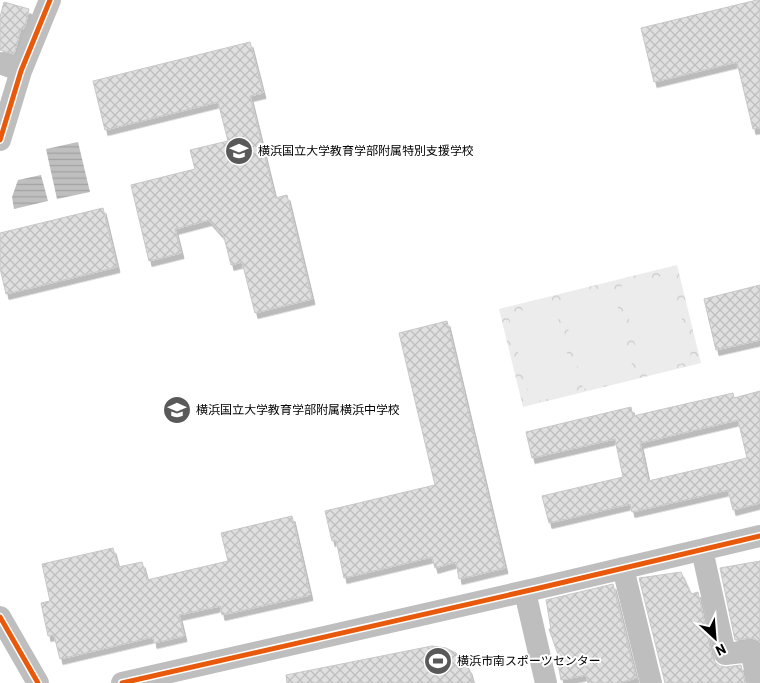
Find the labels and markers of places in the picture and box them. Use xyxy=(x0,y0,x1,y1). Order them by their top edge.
school or university icon: 横浜国立大学教育学部附属特別支援学校 xyxy=(224,136,254,166)
place label: 横浜国立大学教育学部附属特別支援学校 xyxy=(258,143,474,157)
school or university icon: 横浜国立大学教育学部附属横浜中学校 xyxy=(162,395,192,425)
place label: 横浜国立大学教育学部附属横浜中学校 xyxy=(196,402,400,416)
sports icon: 横浜市南スポーツセンター xyxy=(423,646,453,676)
place label: 横浜市南スポーツセンター xyxy=(457,653,601,667)

